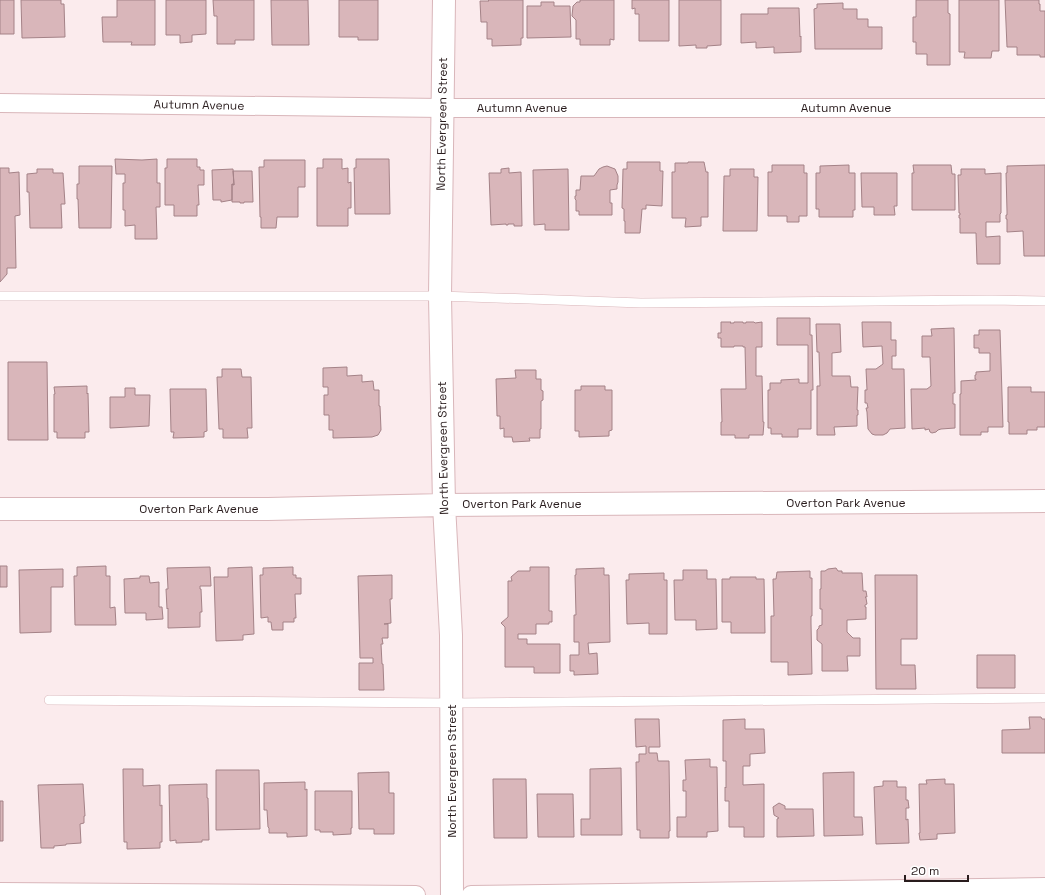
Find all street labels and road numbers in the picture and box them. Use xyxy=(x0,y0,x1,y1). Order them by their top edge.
street label: North Evergreen Street xyxy=(433,57,451,191)
street label: Autumn Avenue xyxy=(153,96,245,114)
street label: Autumn Avenue xyxy=(477,100,567,116)
street label: Autumn Avenue xyxy=(801,100,891,116)
street label: North Evergreen Street xyxy=(434,381,452,515)
street label: Overton Park Avenue xyxy=(786,495,906,511)
street label: Overton Park Avenue xyxy=(462,496,582,512)
street label: Overton Park Avenue xyxy=(139,501,259,517)
street label: North Evergreen Street xyxy=(444,704,460,838)

